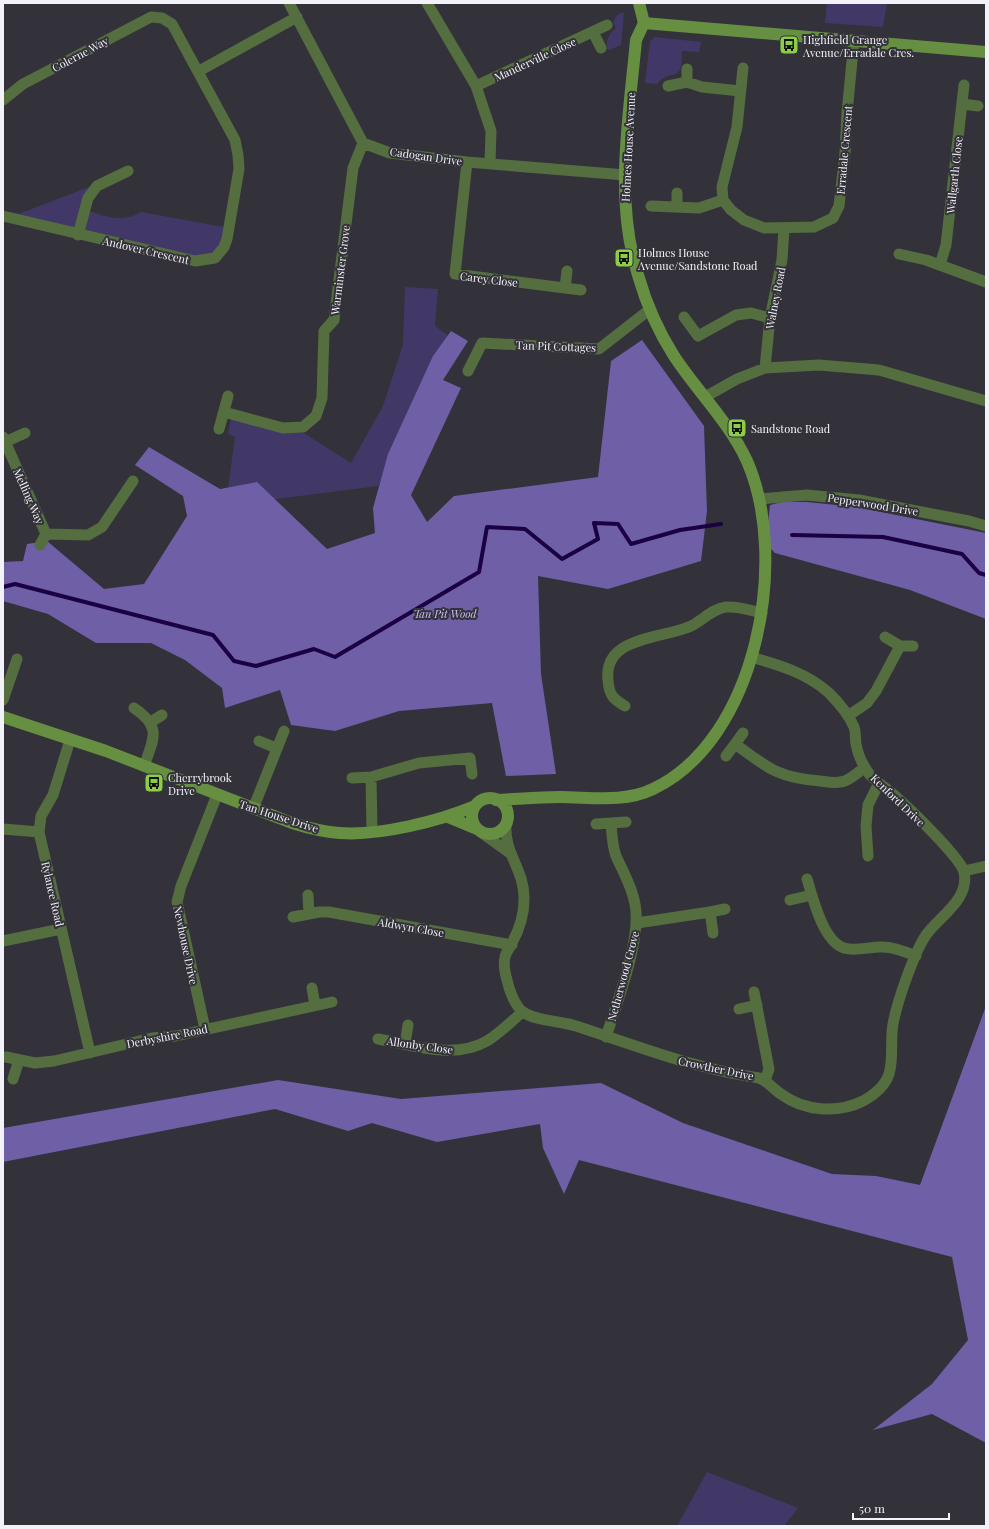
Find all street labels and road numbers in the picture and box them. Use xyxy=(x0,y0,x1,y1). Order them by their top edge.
street label: Colerne Way xyxy=(49,33,111,75)
street label: Manderville Close xyxy=(492,33,579,85)
street label: Holmes House Avenue xyxy=(618,91,638,202)
street label: Erradale Crescent xyxy=(833,105,855,195)
street label: Wallgarth Close xyxy=(942,135,966,215)
street label: Cadogan Drive xyxy=(389,144,464,169)
street label: Warminster Grove xyxy=(327,224,353,317)
street label: Andover Crescent xyxy=(100,233,191,267)
street label: Walney Road xyxy=(761,265,788,331)
street label: Carey Close xyxy=(459,268,519,290)
street label: Tan Pit Cottages xyxy=(516,337,596,355)
street label: Melling Way xyxy=(10,466,48,527)
street label: Pepperwood Drive xyxy=(827,489,920,519)
street label: Kenford Drive xyxy=(868,770,929,830)
street label: Tan House Drive xyxy=(238,796,321,836)
street label: Rylance Road xyxy=(38,860,68,928)
street label: Newhouse Drive xyxy=(170,904,202,986)
street label: Aldwyn Close xyxy=(376,914,446,940)
street label: Netherwood Grove xyxy=(604,929,642,1023)
street label: Derbyshire Road xyxy=(125,1021,209,1051)
street label: Allonby Close xyxy=(385,1033,455,1057)
street label: Crowther Drive xyxy=(677,1053,756,1083)

